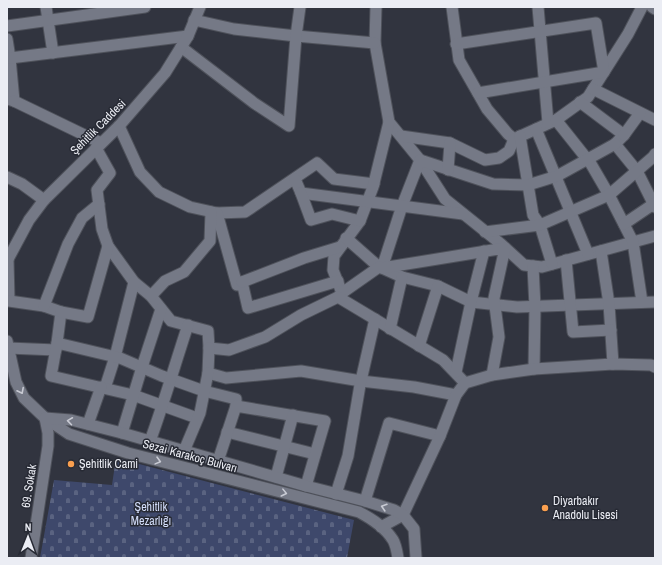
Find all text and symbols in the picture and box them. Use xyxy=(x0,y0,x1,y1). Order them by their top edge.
street label: Şehitlik Caddesi xyxy=(67,96,129,158)
one-way arrow xyxy=(16,387,24,395)
one-way arrow xyxy=(67,417,73,426)
street label: Sezai Karakoç Bulvarı xyxy=(141,436,239,476)
place label: Şehitlik Cami xyxy=(79,456,138,472)
one-way arrow xyxy=(155,456,161,464)
marker: Şehitlik Cami xyxy=(66,459,76,469)
street label: 69. Sokak xyxy=(18,463,40,509)
one-way arrow xyxy=(281,489,287,497)
place label: Diyarbakır Anadolu Lisesi xyxy=(552,493,618,523)
park label: Şehitlik Mezarlığı xyxy=(131,499,171,529)
one-way arrow xyxy=(381,503,388,512)
marker: Diyarbakır Anadolu Lisesi xyxy=(540,503,550,513)
north arrow xyxy=(8,517,48,557)
text: N xyxy=(25,520,32,534)

